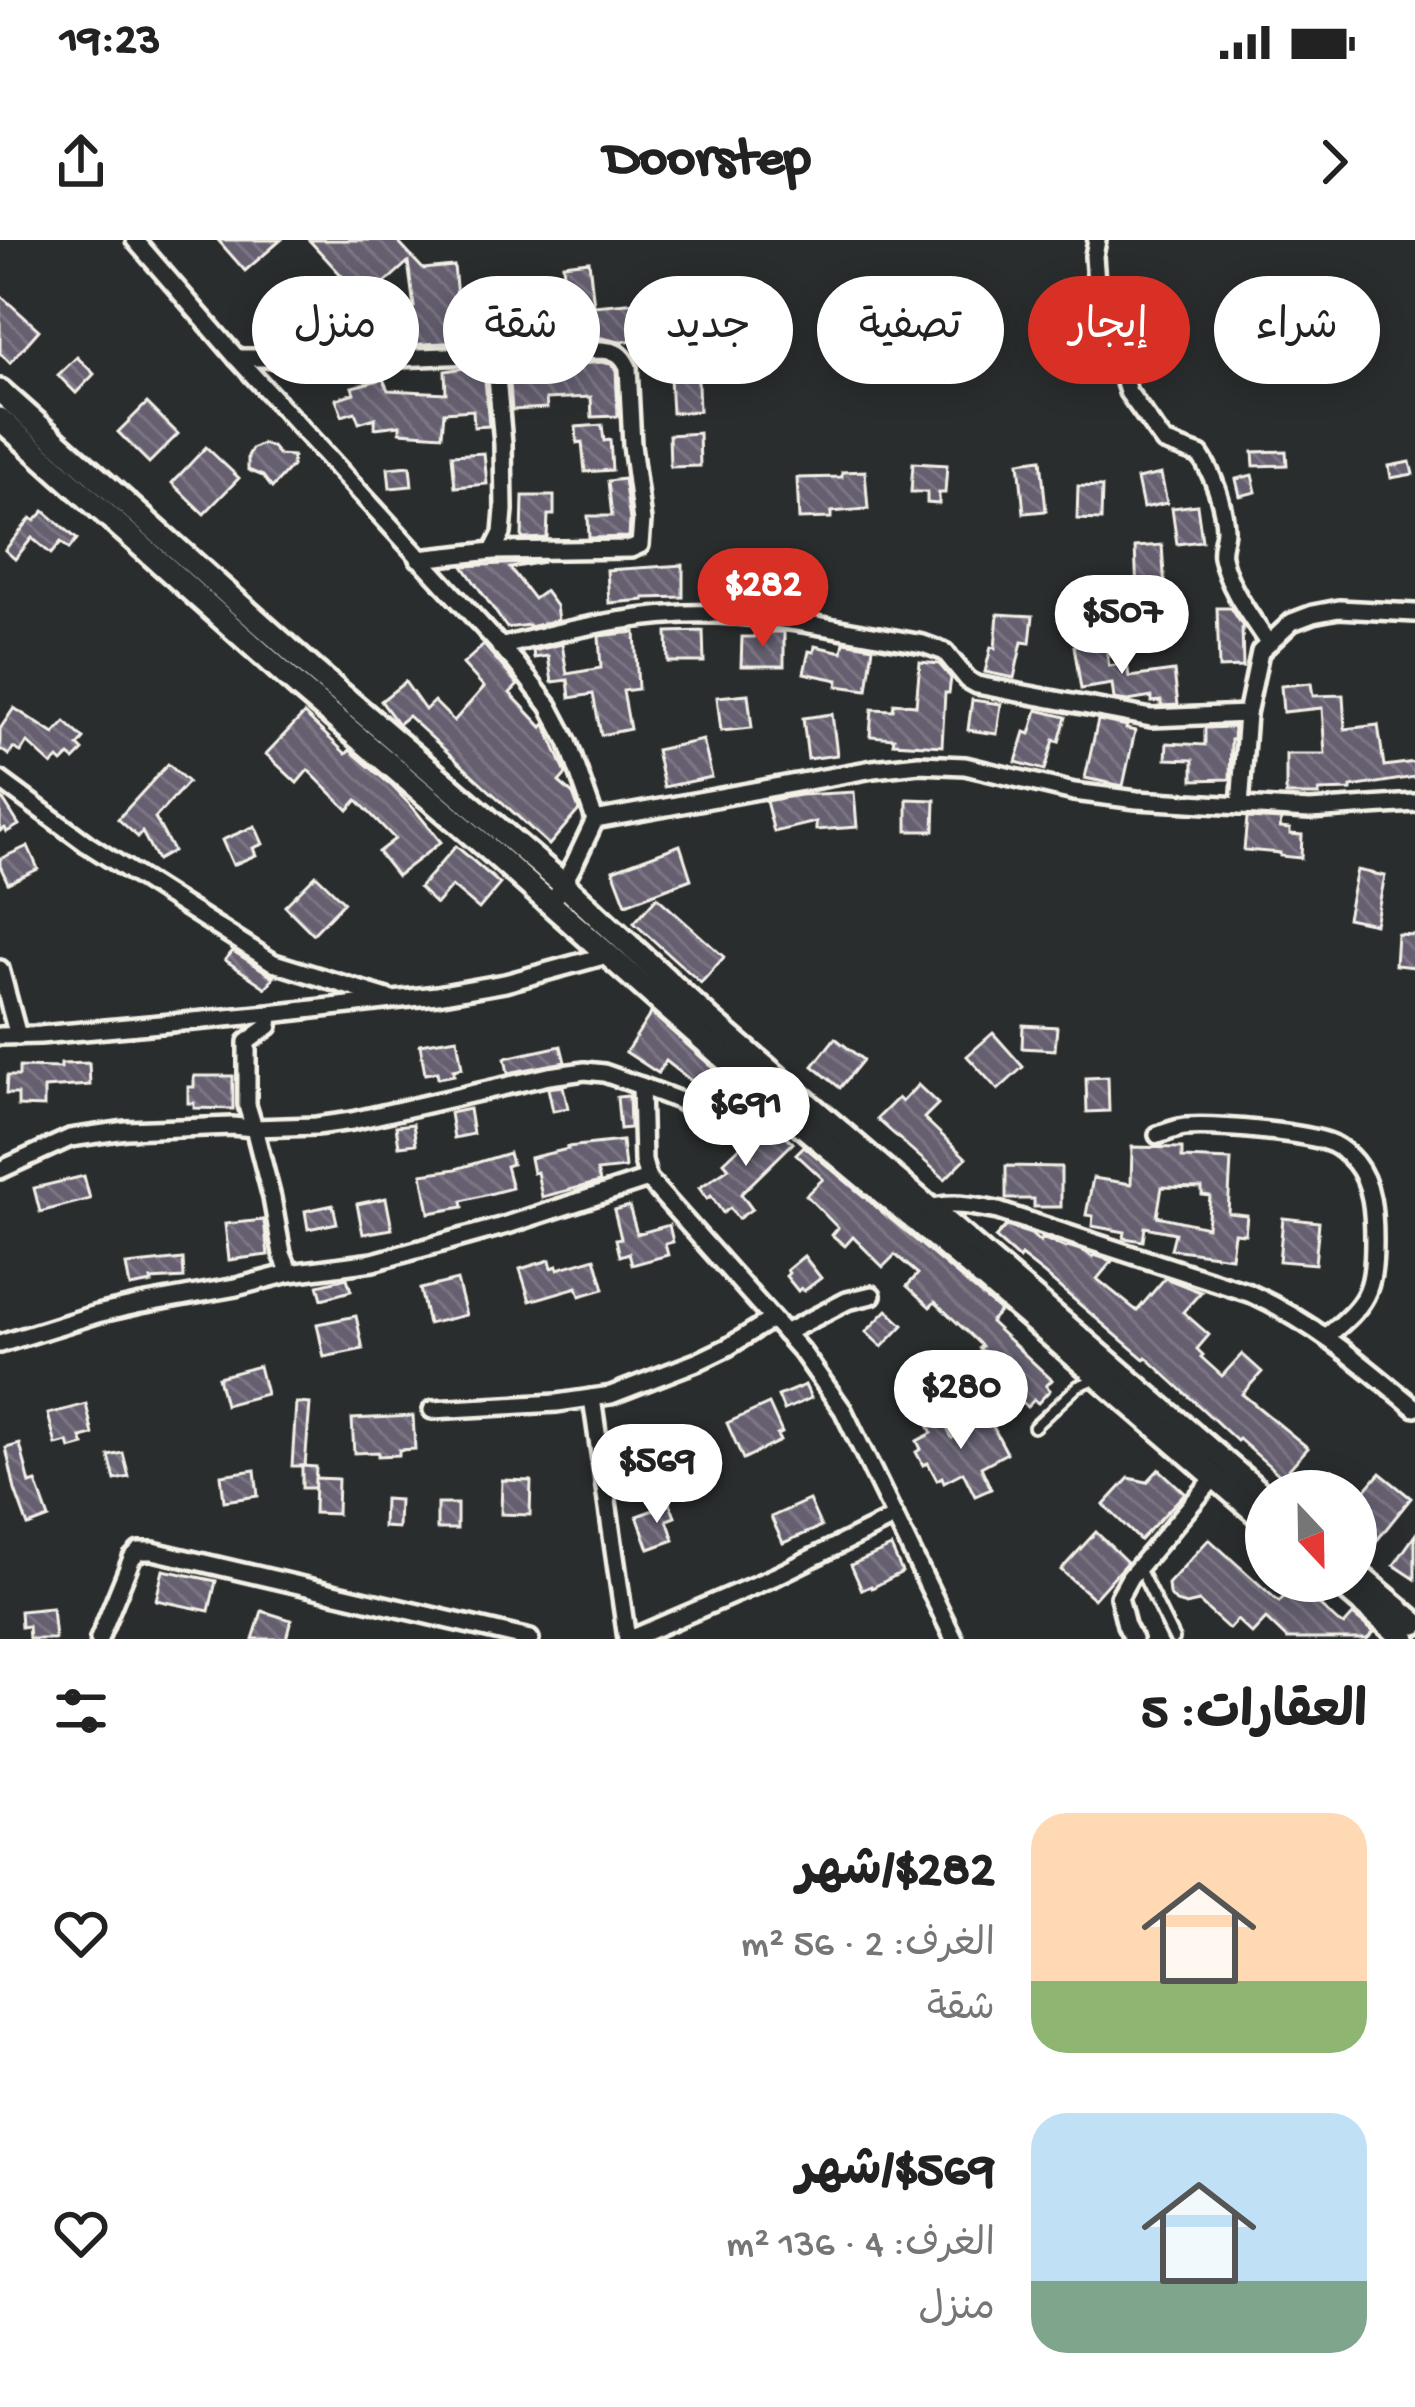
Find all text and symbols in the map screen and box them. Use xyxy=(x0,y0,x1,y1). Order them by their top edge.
text: 19:23 xyxy=(60,16,160,69)
icon: share xyxy=(48,129,114,195)
icon: forward xyxy=(1301,129,1367,195)
text: Doorstep xyxy=(604,130,811,194)
chip: منزل xyxy=(252,276,419,384)
chip: شقة xyxy=(443,276,600,384)
chip: جديد xyxy=(624,276,793,384)
chip: تصفية xyxy=(817,276,1004,384)
chip: إيجار xyxy=(1028,276,1190,384)
chip: شراء xyxy=(1214,276,1380,384)
pin: $282 xyxy=(692,548,834,650)
text: $282 xyxy=(724,564,802,610)
pin: $507 xyxy=(1051,575,1193,677)
text: $507 xyxy=(1082,591,1162,637)
pin: $691 xyxy=(675,1067,817,1169)
text: $691 xyxy=(710,1083,782,1129)
pin: $280 xyxy=(890,1350,1032,1452)
text: $280 xyxy=(921,1366,1001,1412)
pin: $569 xyxy=(586,1424,728,1526)
text: $569 xyxy=(618,1440,696,1486)
north arrow xyxy=(1245,1470,1377,1602)
map controls xyxy=(1245,1470,1377,1602)
icon: filters xyxy=(48,1678,114,1744)
text: العقارات: 5 xyxy=(1141,1686,1367,1746)
text: $282/شهر xyxy=(797,1844,995,1904)
icon: home xyxy=(1127,1861,1271,2005)
icon: heart xyxy=(48,1900,114,1966)
text: الغرف: 2 · 56 m² xyxy=(741,1924,995,1970)
text: شقة xyxy=(927,1988,995,2034)
text: $569/شهر xyxy=(797,2144,995,2204)
icon: home xyxy=(1127,2161,1271,2305)
icon: heart xyxy=(48,2200,114,2266)
text: الغرف: 4 · 136 m² xyxy=(726,2224,995,2270)
text: منزل xyxy=(918,2288,995,2334)

